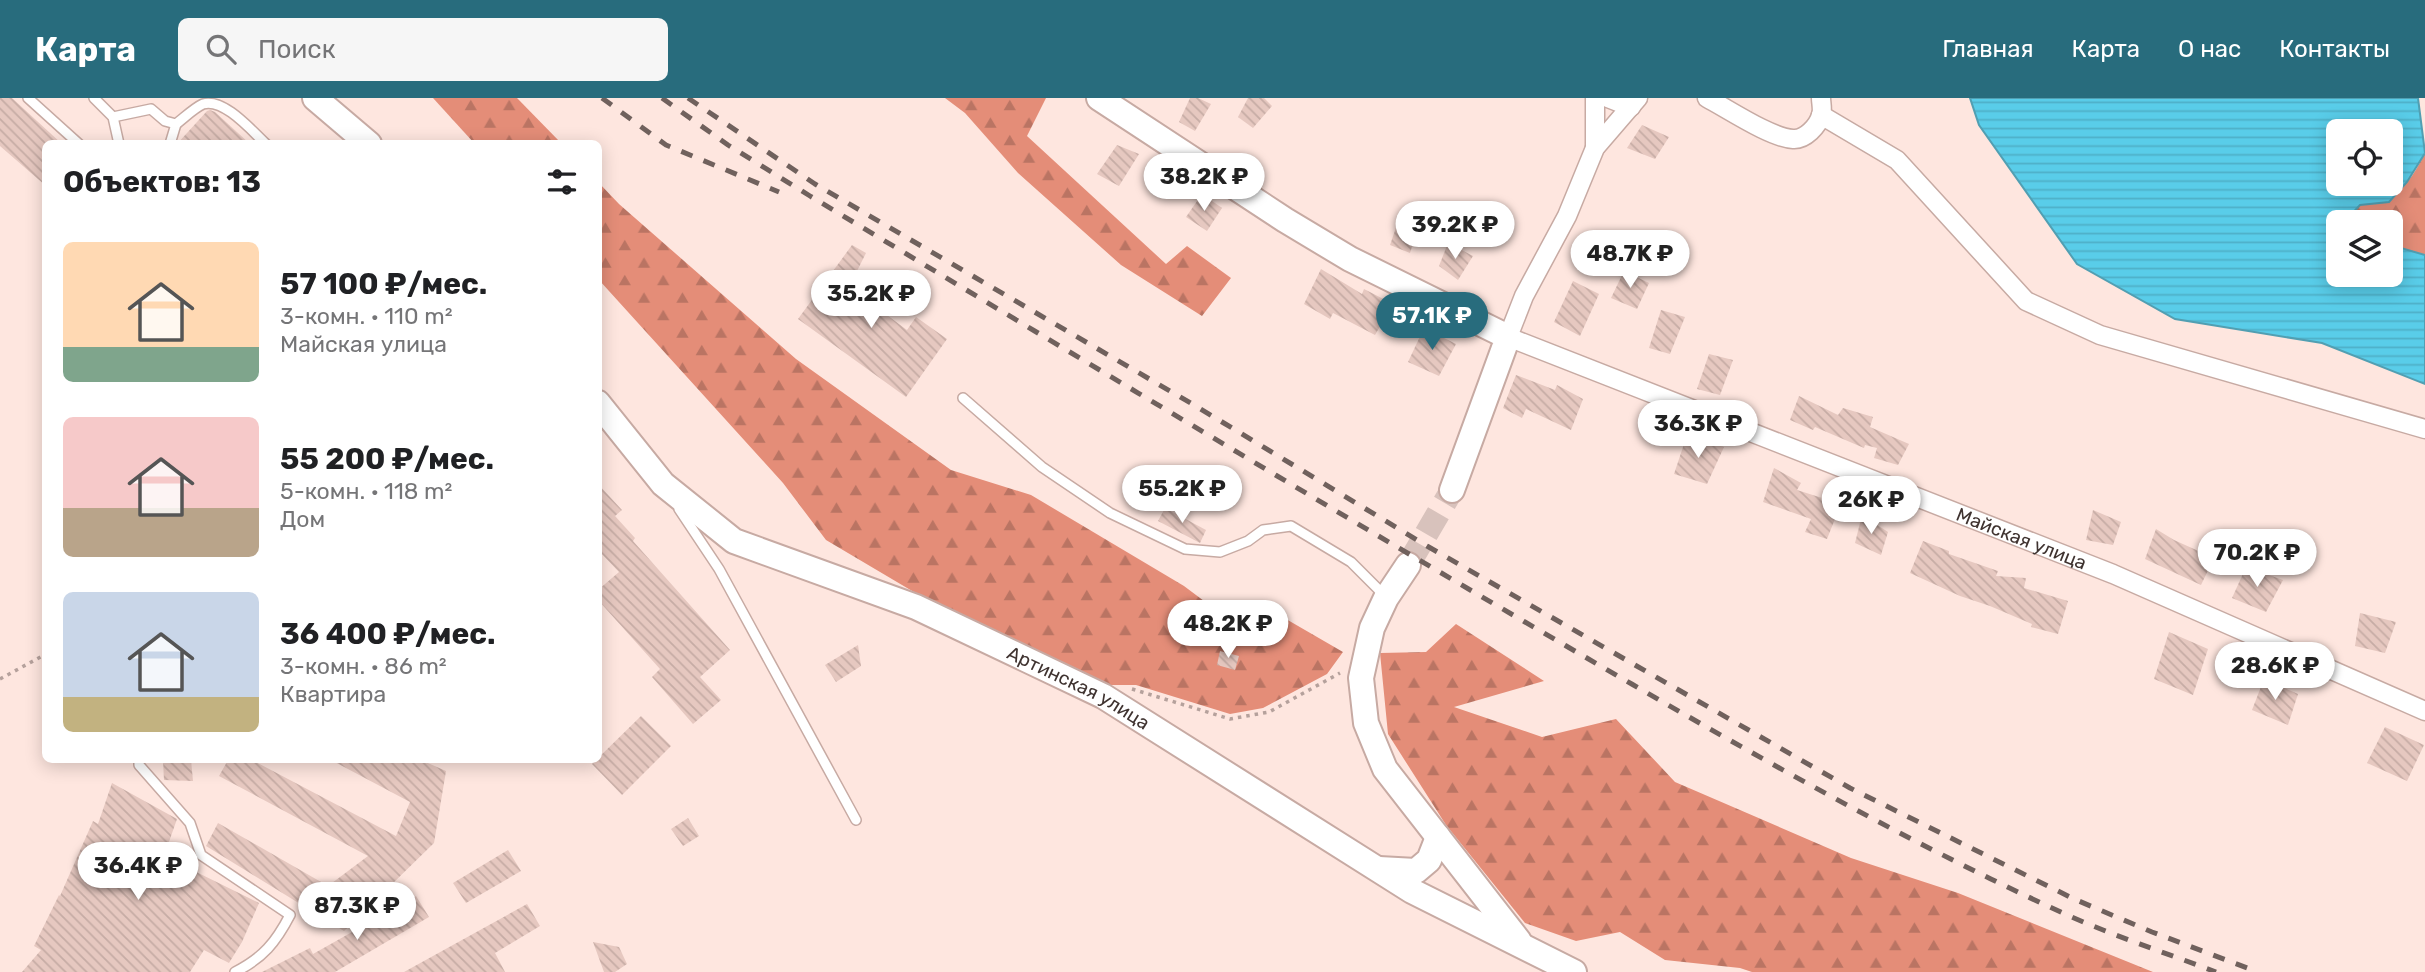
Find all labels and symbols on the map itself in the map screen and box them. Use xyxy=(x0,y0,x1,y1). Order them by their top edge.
pin: 38.2K ₽ xyxy=(1139,153,1269,213)
pin: 39.2K ₽ xyxy=(1390,202,1520,261)
pin: 48.7K ₽ xyxy=(1565,230,1695,290)
pin: 35.2K ₽ xyxy=(806,271,936,330)
pin: 57.1K ₽ xyxy=(1367,292,1497,352)
pin: 36.3K ₽ xyxy=(1633,400,1763,460)
pin: 55.2K ₽ xyxy=(1117,466,1247,525)
pin: 26K ₽ xyxy=(1822,476,1920,536)
street label: Майская улица xyxy=(1953,503,2090,575)
pin: 70.2K ₽ xyxy=(2192,530,2322,589)
pin: 48.2K ₽ xyxy=(1163,601,1293,660)
street label: Артинская улица xyxy=(1003,641,1154,735)
pin: 28.6K ₽ xyxy=(2210,642,2340,702)
pin: 36.4K ₽ xyxy=(73,842,203,902)
pin: 87.3K ₽ xyxy=(292,882,422,942)

